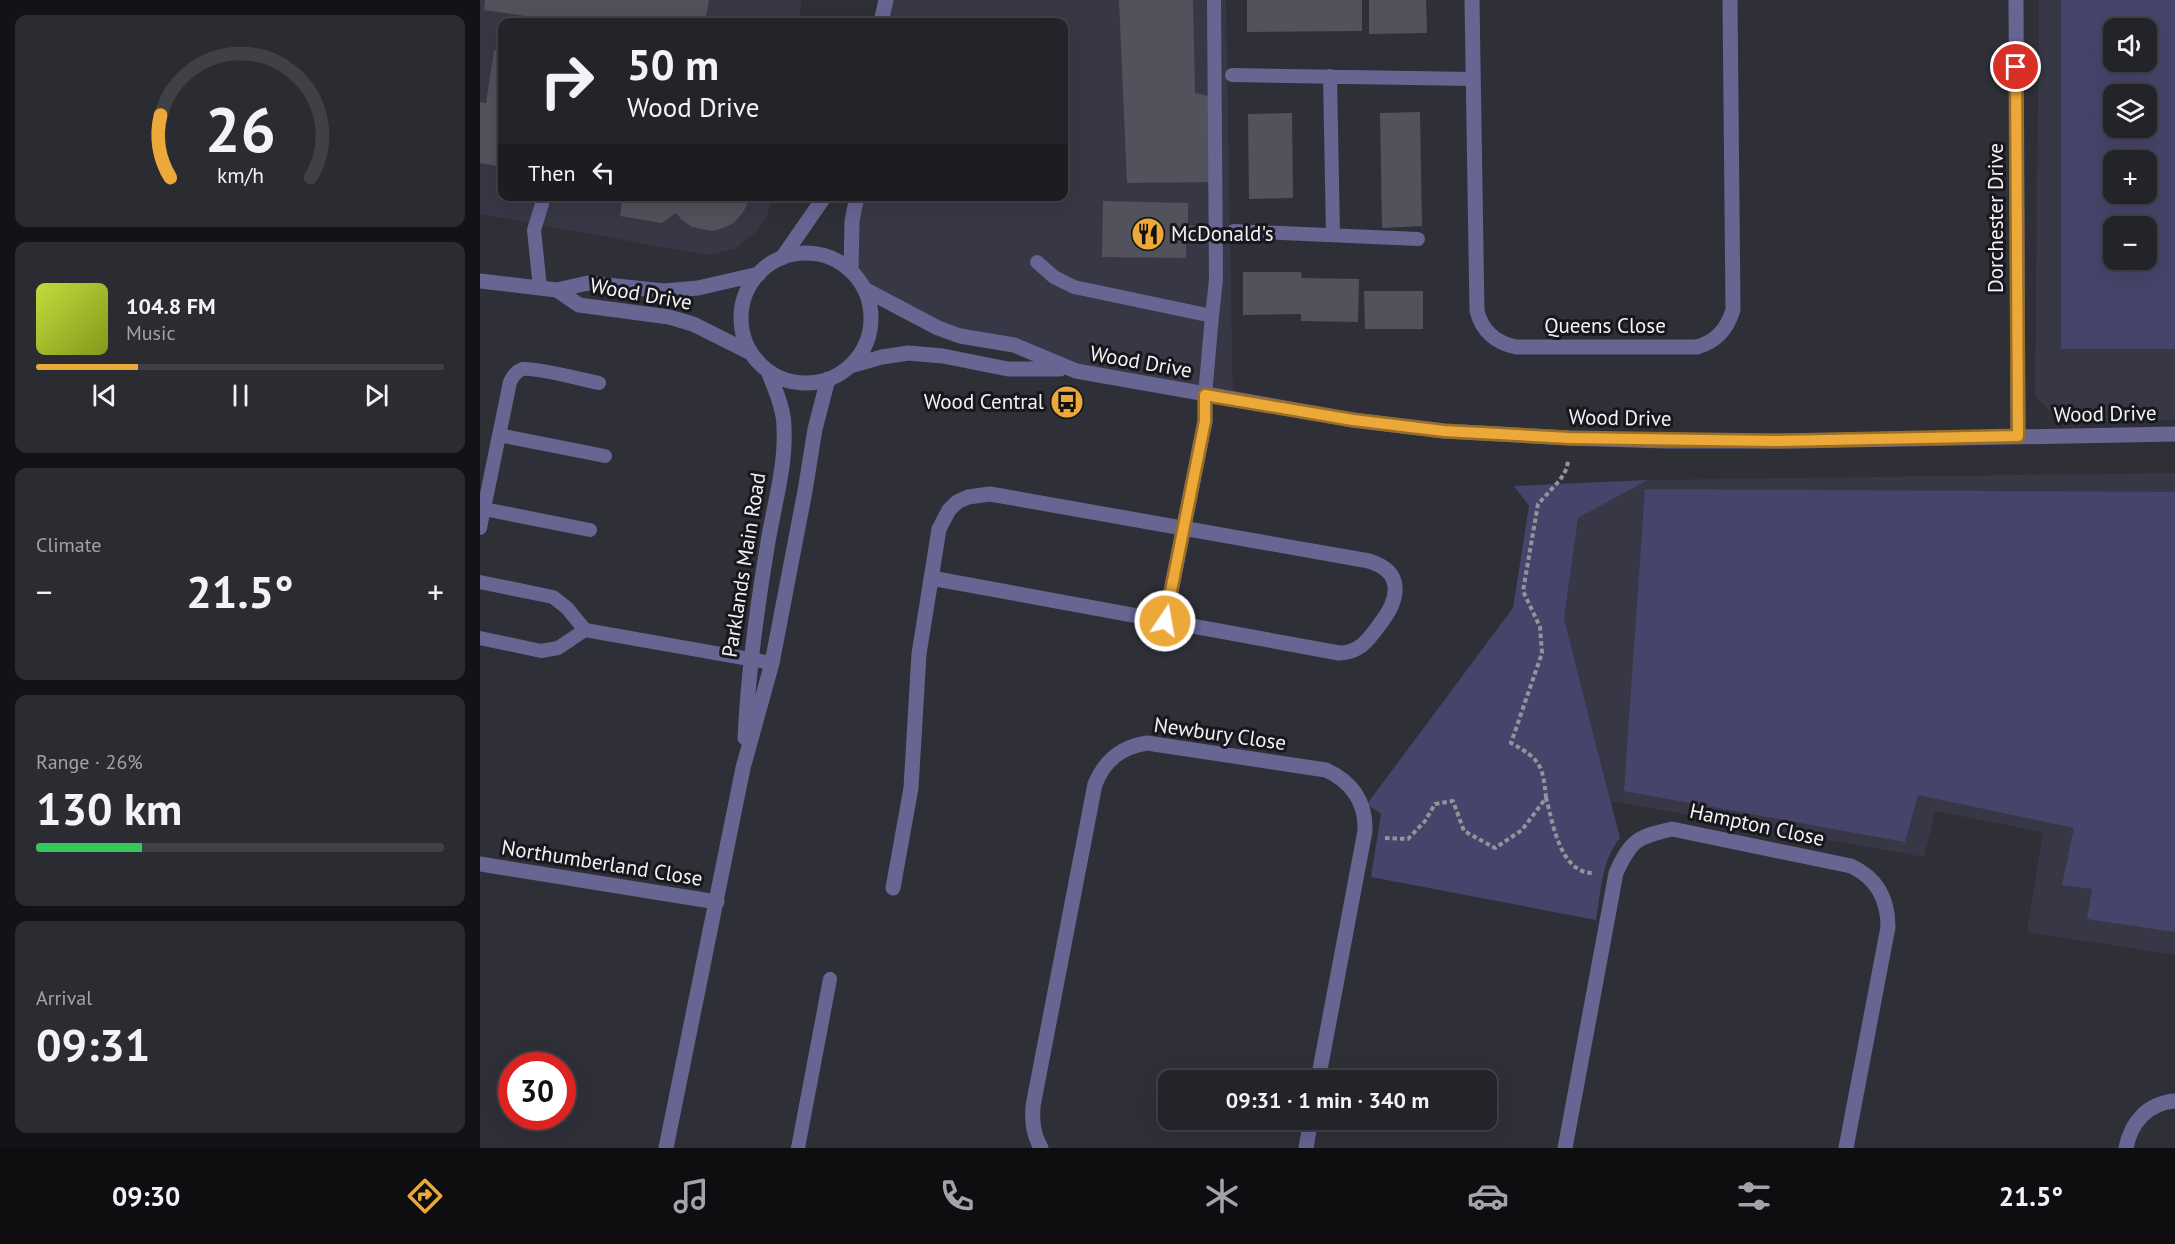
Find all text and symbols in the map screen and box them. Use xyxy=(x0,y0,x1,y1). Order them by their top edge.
map controls xyxy=(2103,18,2157,270)
button: sound xyxy=(2103,18,2157,72)
text: 50 m xyxy=(627,37,719,92)
pin xyxy=(1990,41,2041,92)
icon: right xyxy=(528,42,606,120)
icon: arrive xyxy=(1999,50,2032,83)
button: layers xyxy=(2103,84,2157,138)
text: 26 xyxy=(205,88,275,169)
text: Wood Drive xyxy=(627,90,759,124)
street label: Dorchester Drive xyxy=(1982,143,2009,293)
button: + xyxy=(2103,150,2157,204)
icon: left xyxy=(587,156,620,189)
text: Then xyxy=(528,159,575,187)
text: km/h xyxy=(216,161,263,189)
restaurant icon: McDonald's xyxy=(1130,216,1166,252)
button: − xyxy=(2103,216,2157,270)
place label: McDonald's xyxy=(1171,220,1274,247)
street label: Wood Drive xyxy=(588,271,694,316)
text: 104.8 FM xyxy=(126,292,216,320)
street label: Queens Close xyxy=(1544,312,1666,339)
text: Music xyxy=(126,320,175,346)
street label: Wood Drive xyxy=(1088,339,1194,384)
icon: previous xyxy=(88,379,121,412)
icon: pause xyxy=(224,379,257,412)
icon: next xyxy=(360,379,393,412)
bus stop icon: Wood Central xyxy=(1049,384,1085,420)
place label: Wood Central xyxy=(924,388,1044,415)
street label: Wood Drive xyxy=(2053,399,2157,428)
street label: Wood Drive xyxy=(1568,403,1672,432)
street label: Parklands Main Road xyxy=(716,471,771,659)
text: Climate xyxy=(36,532,102,558)
text: 21.5° xyxy=(186,562,294,620)
text: − xyxy=(36,570,53,613)
text: + xyxy=(427,570,444,613)
position arrow xyxy=(1133,589,1197,653)
street label: Newbury Close xyxy=(1152,711,1288,756)
text: Range · 26% xyxy=(36,749,143,775)
text: 130 km xyxy=(36,779,182,837)
street label: Hampton Close xyxy=(1687,797,1827,852)
street label: Northumberland Close xyxy=(500,833,705,892)
text: Arrival xyxy=(36,985,92,1011)
text: 09:31 xyxy=(36,1015,150,1073)
speed limit sign: 30 xyxy=(498,1052,576,1130)
text: 09:31 · 1 min · 340 m xyxy=(1226,1086,1429,1114)
icon: directions xyxy=(404,1175,446,1217)
icon: music xyxy=(670,1175,712,1217)
icon: phone xyxy=(936,1175,978,1217)
icon: climate xyxy=(1201,1175,1243,1217)
icon: car xyxy=(1467,1175,1509,1217)
icon: filters xyxy=(1733,1175,1775,1217)
text: 09:30 xyxy=(112,1179,180,1213)
text: 21.5° xyxy=(1999,1179,2063,1213)

